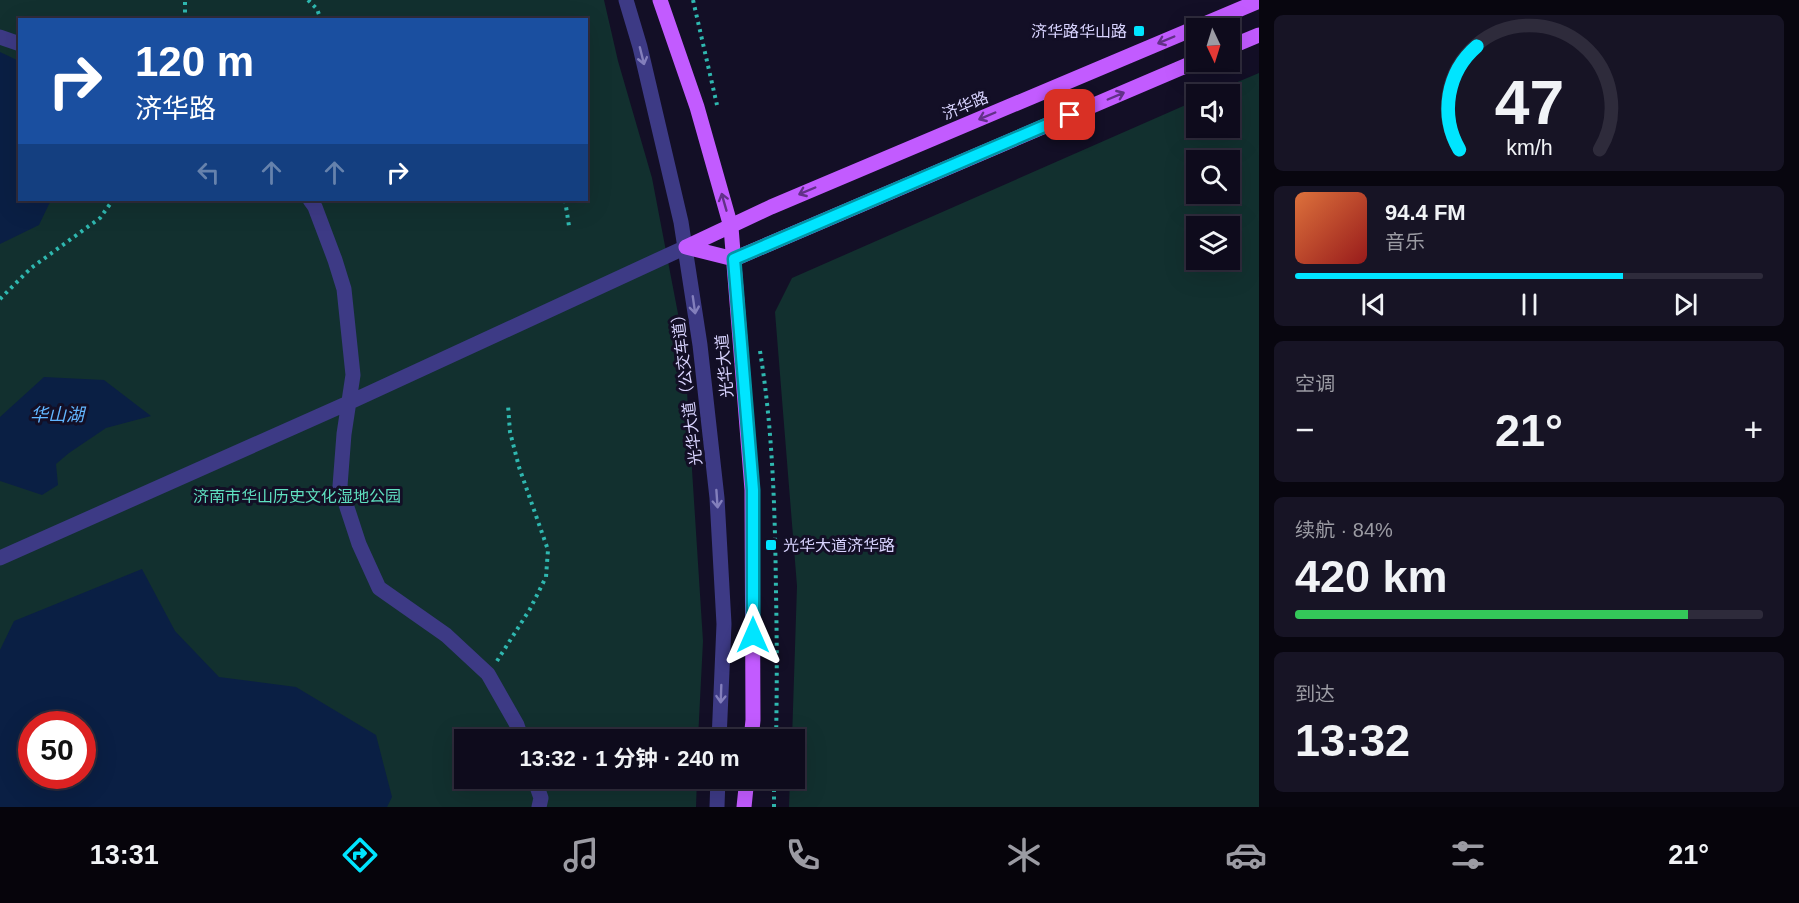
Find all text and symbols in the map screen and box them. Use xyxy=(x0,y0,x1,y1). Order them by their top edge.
north arrow xyxy=(1186,18,1240,72)
map controls xyxy=(1186,18,1240,270)
place label: 济华路华山路 xyxy=(1031,23,1127,40)
marker: 济华路华山路 xyxy=(1132,24,1146,38)
one-way arrow xyxy=(1158,35,1176,46)
text: 120 m xyxy=(135,38,254,85)
icon: right xyxy=(36,42,114,120)
one-way arrow xyxy=(637,46,648,66)
text: 47 xyxy=(1494,68,1564,137)
button: sound xyxy=(1186,84,1240,138)
street label: 济华路 xyxy=(940,88,991,123)
pin xyxy=(1044,89,1095,140)
one-way arrow xyxy=(1106,90,1124,101)
text: 济华路 xyxy=(135,94,216,124)
icon: arrive xyxy=(1053,98,1086,131)
one-way arrow xyxy=(978,110,996,122)
text: km/h xyxy=(1506,136,1552,160)
button: search xyxy=(1186,150,1240,204)
icon: left xyxy=(192,156,225,189)
icon: ahead xyxy=(255,156,288,189)
icon: ahead xyxy=(318,156,351,189)
icon: right xyxy=(381,156,414,189)
one-way arrow xyxy=(798,186,817,197)
one-way arrow xyxy=(718,193,729,212)
text: 94.4 FM xyxy=(1385,200,1466,225)
button: layers xyxy=(1186,216,1240,270)
text: 音乐 xyxy=(1385,231,1425,253)
icon: previous xyxy=(1357,288,1390,321)
icon: pause xyxy=(1513,288,1546,321)
icon: next xyxy=(1669,288,1702,321)
one-way arrow xyxy=(689,295,700,315)
street label: 光华大道（公交车道） xyxy=(668,305,705,466)
street label: 光华大道 xyxy=(713,333,736,399)
text: 空调 xyxy=(1295,373,1335,395)
water label: 华山湖 xyxy=(30,405,87,425)
text: 21° xyxy=(1495,405,1563,456)
text: − xyxy=(1295,411,1314,448)
text: + xyxy=(1744,411,1763,448)
park label: 济南市华山历史文化湿地公园 xyxy=(193,488,401,505)
one-way arrow xyxy=(712,488,723,508)
text: 续航 · 84% xyxy=(1295,519,1393,541)
place label: 光华大道济华路 xyxy=(783,537,895,554)
marker: 光华大道济华路 xyxy=(764,538,778,552)
text: 420 km xyxy=(1295,551,1448,602)
position arrow xyxy=(721,603,785,667)
one-way arrow xyxy=(715,683,726,703)
text: 到达 xyxy=(1295,683,1335,705)
speed limit sign: 50 xyxy=(18,711,96,789)
text: 13:32 xyxy=(1295,715,1410,766)
text: 13:32 · 1 分钟 · 240 m xyxy=(519,746,740,771)
icon: directions xyxy=(339,834,381,876)
icon: music xyxy=(560,834,602,876)
icon: phone xyxy=(782,834,824,876)
icon: climate xyxy=(1003,834,1045,876)
icon: car xyxy=(1225,834,1267,876)
icon: filters xyxy=(1447,834,1489,876)
text: 13:31 xyxy=(90,840,159,870)
text: 21° xyxy=(1668,840,1709,870)

